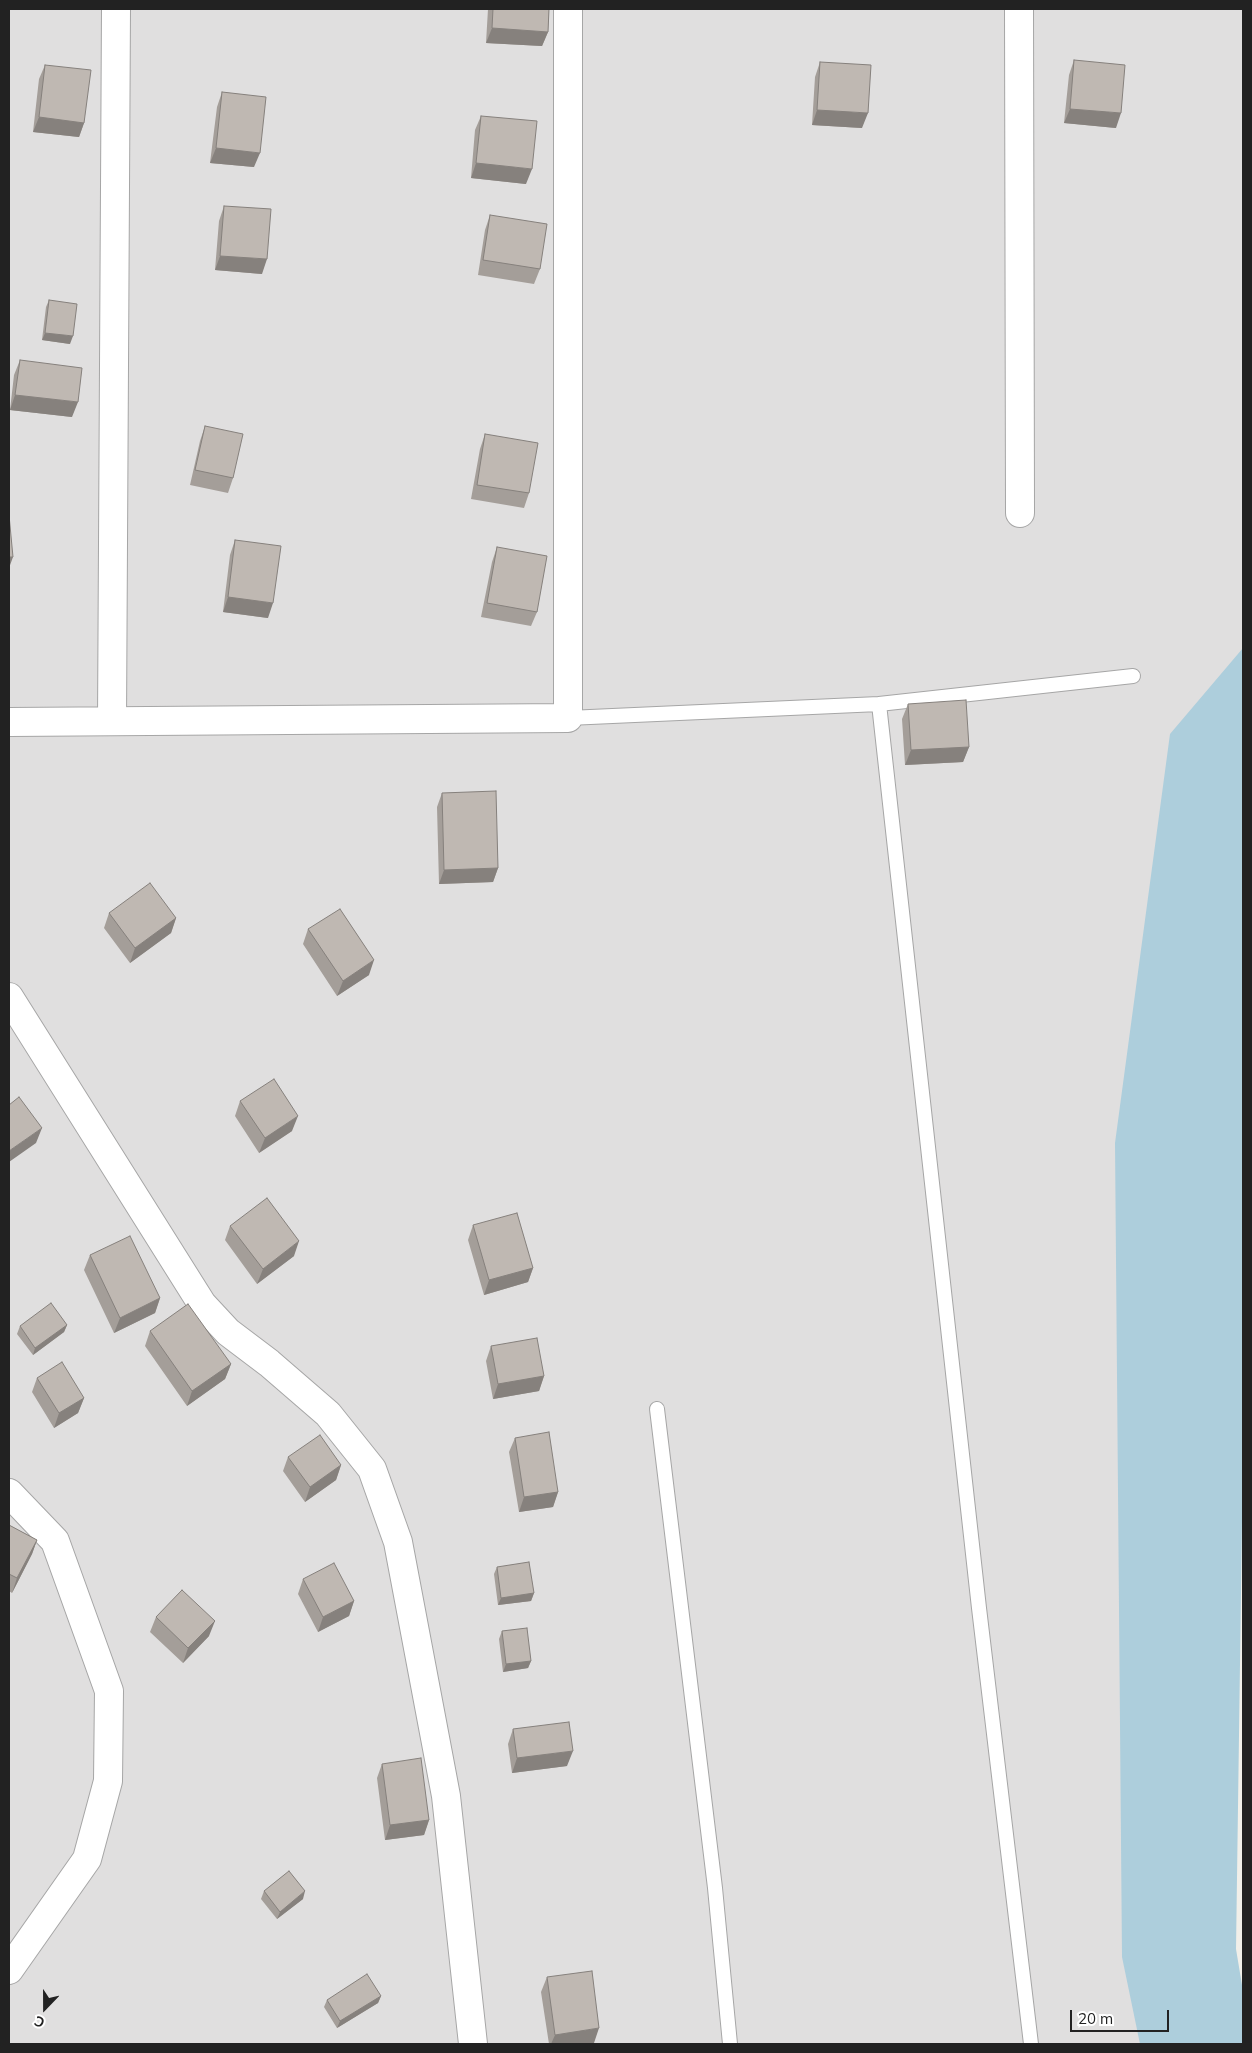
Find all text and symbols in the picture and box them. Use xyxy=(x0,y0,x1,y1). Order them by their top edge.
north arrow xyxy=(20,1983,70,2033)
scale bar xyxy=(1072,2000,1171,2032)
text: 20 m xyxy=(1078,2009,1113,2028)
text: С xyxy=(32,2012,47,2032)

